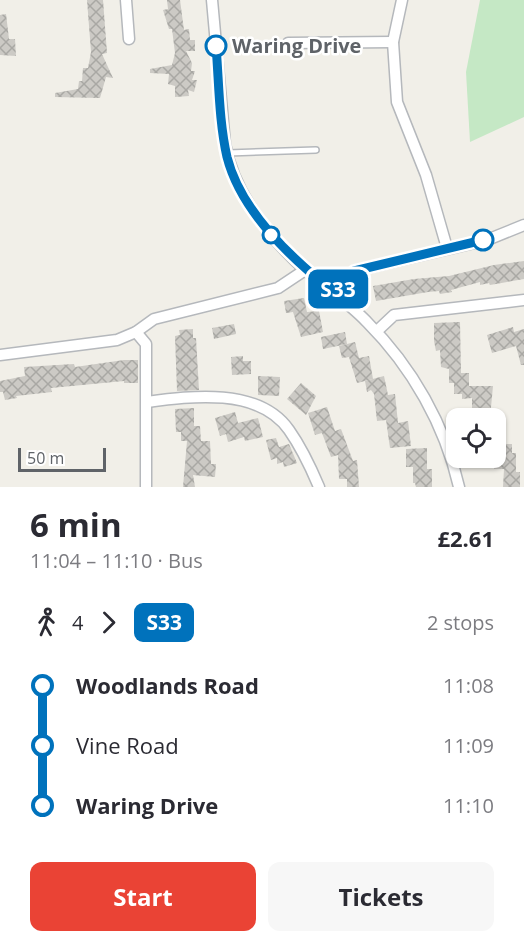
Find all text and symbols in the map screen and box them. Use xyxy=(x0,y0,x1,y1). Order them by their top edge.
place label: Waring Drive xyxy=(232,32,361,59)
marker: Waring Drive xyxy=(205,35,227,57)
unlabelled marker xyxy=(262,226,280,244)
unlabelled marker xyxy=(472,229,494,251)
line badge: S33 xyxy=(304,270,372,308)
text: S33 xyxy=(320,275,356,303)
map controls xyxy=(446,408,506,468)
button: locate xyxy=(446,408,506,468)
scale bar xyxy=(18,445,106,472)
text: 50 m xyxy=(27,447,64,469)
text: 6 min xyxy=(30,502,122,547)
text: £2.61 xyxy=(437,523,494,553)
text: 11:04 – 11:10 · Bus xyxy=(30,547,203,574)
icon: walk xyxy=(30,606,63,639)
icon: forward xyxy=(92,606,125,639)
text: S33 xyxy=(146,608,182,636)
text: 4 xyxy=(72,609,83,636)
text: 2 stops xyxy=(427,609,494,636)
text: Woodlands Road xyxy=(76,670,259,700)
text: 11:08 xyxy=(443,672,494,699)
text: Vine Road xyxy=(76,730,179,760)
text: 11:09 xyxy=(443,732,494,759)
text: Waring Drive xyxy=(76,790,218,820)
text: 11:10 xyxy=(443,792,494,819)
button: Start xyxy=(30,862,256,931)
button: Tickets xyxy=(268,862,494,931)

